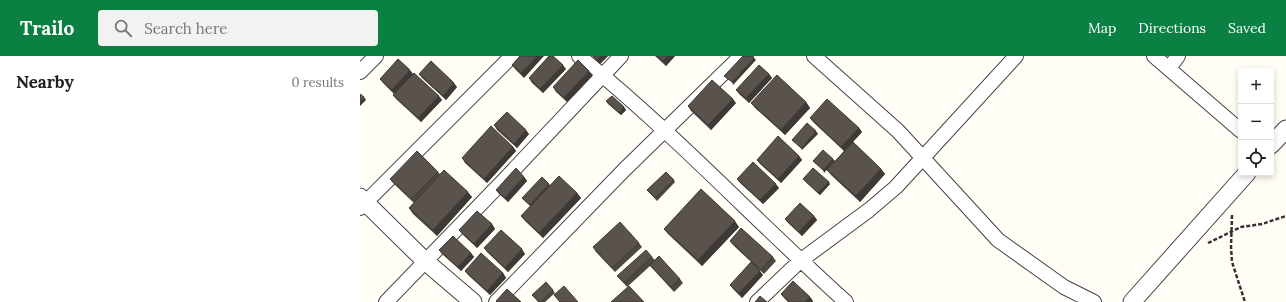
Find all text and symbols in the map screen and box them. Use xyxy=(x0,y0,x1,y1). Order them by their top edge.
search box xyxy=(98,10,378,46)
text: Trailo xyxy=(20,16,74,40)
icon: search xyxy=(112,17,134,39)
text: Search here xyxy=(144,19,227,38)
text: Map xyxy=(1088,19,1116,37)
text: Directions xyxy=(1138,19,1206,37)
text: Saved xyxy=(1228,19,1266,37)
map controls xyxy=(1238,68,1274,176)
button: + xyxy=(1238,68,1274,104)
text: Nearby xyxy=(16,71,74,93)
text: 0 results xyxy=(292,74,344,91)
button: − xyxy=(1238,104,1274,140)
button: locate xyxy=(1238,140,1274,176)

